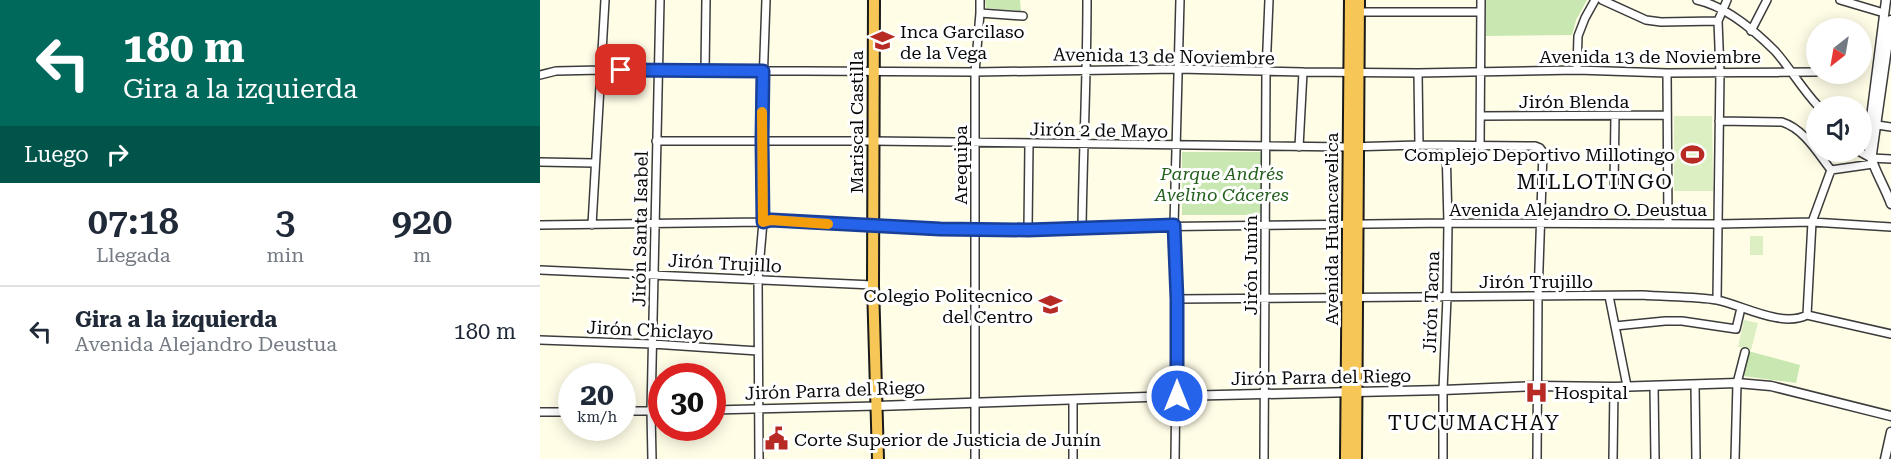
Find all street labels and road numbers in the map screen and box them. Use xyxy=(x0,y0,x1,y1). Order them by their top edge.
street label: Avenida 13 de Noviembre xyxy=(1053,44,1275,68)
street label: Avenida 13 de Noviembre xyxy=(1539,46,1761,67)
street label: Mariscal Castilla xyxy=(846,50,867,193)
street label: Jirón Blenda xyxy=(1519,91,1630,112)
street label: Jirón 2 de Mayo xyxy=(1030,118,1168,142)
street label: Arequipa xyxy=(950,125,971,205)
street label: Avenida Huancavelica xyxy=(1321,132,1342,325)
street label: Jirón Santa Isabel xyxy=(628,151,652,307)
street label: Avenida Alejandro O. Deustua xyxy=(1449,199,1707,220)
street label: Jirón Junín xyxy=(1240,214,1261,315)
street label: Jirón Trujillo xyxy=(667,250,783,276)
street label: Jirón Tacna xyxy=(1419,250,1443,353)
street label: Jirón Trujillo xyxy=(1479,271,1593,292)
street label: Jirón Chiclayo xyxy=(586,316,714,344)
street label: Jirón Parra del Riego xyxy=(1231,365,1411,389)
street label: Jirón Parra del Riego xyxy=(745,376,925,404)

